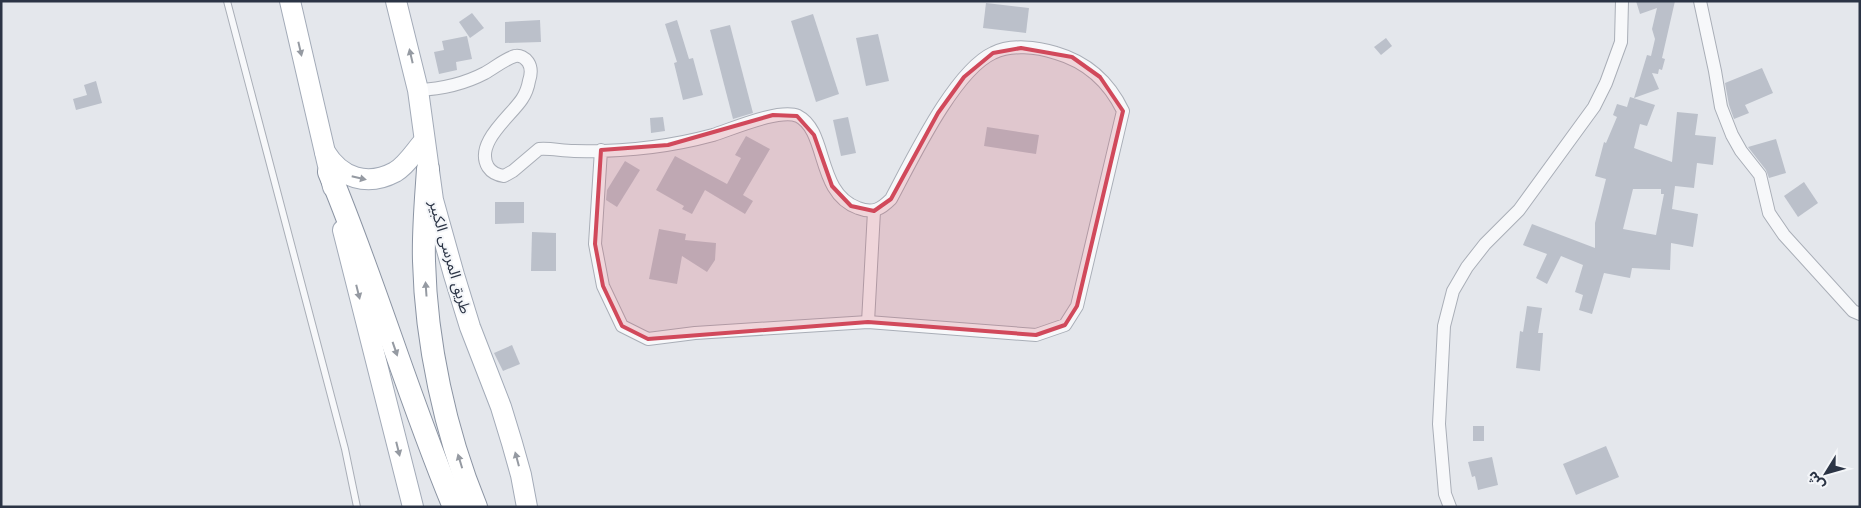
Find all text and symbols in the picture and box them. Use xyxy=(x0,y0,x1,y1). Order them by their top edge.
one-way arrow xyxy=(296,41,304,56)
one-way arrow xyxy=(407,49,415,64)
one-way arrow xyxy=(351,174,366,182)
street label: طريق المرسى الكبير xyxy=(423,197,477,316)
one-way arrow xyxy=(422,280,430,296)
one-way arrow xyxy=(354,284,362,299)
one-way arrow xyxy=(391,342,399,357)
one-way arrow xyxy=(394,442,402,457)
north arrow xyxy=(1801,448,1851,498)
one-way arrow xyxy=(512,452,520,467)
one-way arrow xyxy=(455,453,463,468)
text: ش xyxy=(1802,467,1829,495)

